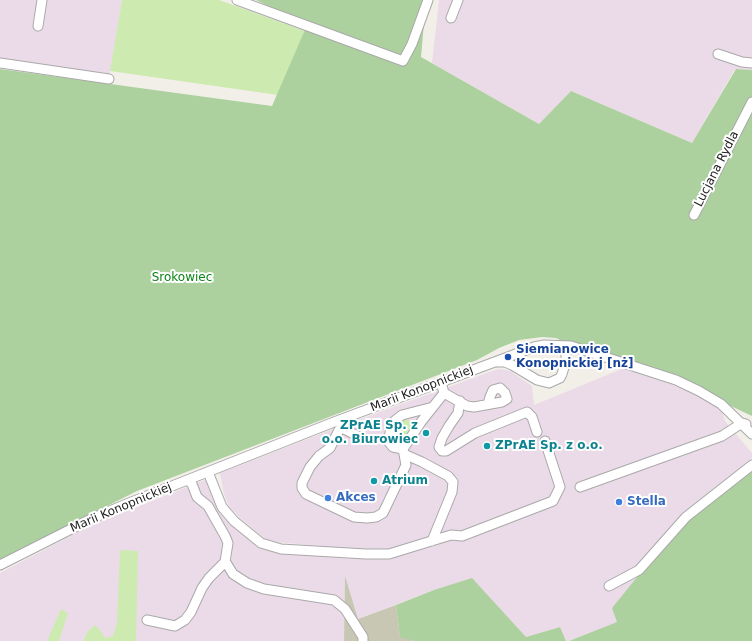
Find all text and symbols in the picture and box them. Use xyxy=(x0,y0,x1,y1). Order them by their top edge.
street label: Lucjana Rydla xyxy=(692,129,742,209)
park label: Srokowiec xyxy=(152,271,212,285)
place label: Siemianowice Konopnickiej [nż] xyxy=(516,343,633,371)
marker: Siemianowice Konopnickiej [nż] xyxy=(503,352,513,362)
street label: Marii Konopnickiej xyxy=(369,363,475,415)
place label: ZPrAE Sp. z o.o. Biurowiec xyxy=(322,419,418,447)
marker: ZPrAE Sp. z o.o. Biurowiec xyxy=(421,428,431,438)
place label: ZPrAE Sp. z o.o. xyxy=(495,439,603,453)
marker: ZPrAE Sp. z o.o. xyxy=(482,441,492,451)
place label: Atrium xyxy=(382,474,428,488)
marker: Atrium xyxy=(369,476,379,486)
street label: Marii Konopnickiej xyxy=(68,480,174,536)
place label: Akces xyxy=(336,491,376,505)
marker: Akces xyxy=(323,493,333,503)
place label: Stella xyxy=(627,495,666,509)
marker: Stella xyxy=(614,497,624,507)

